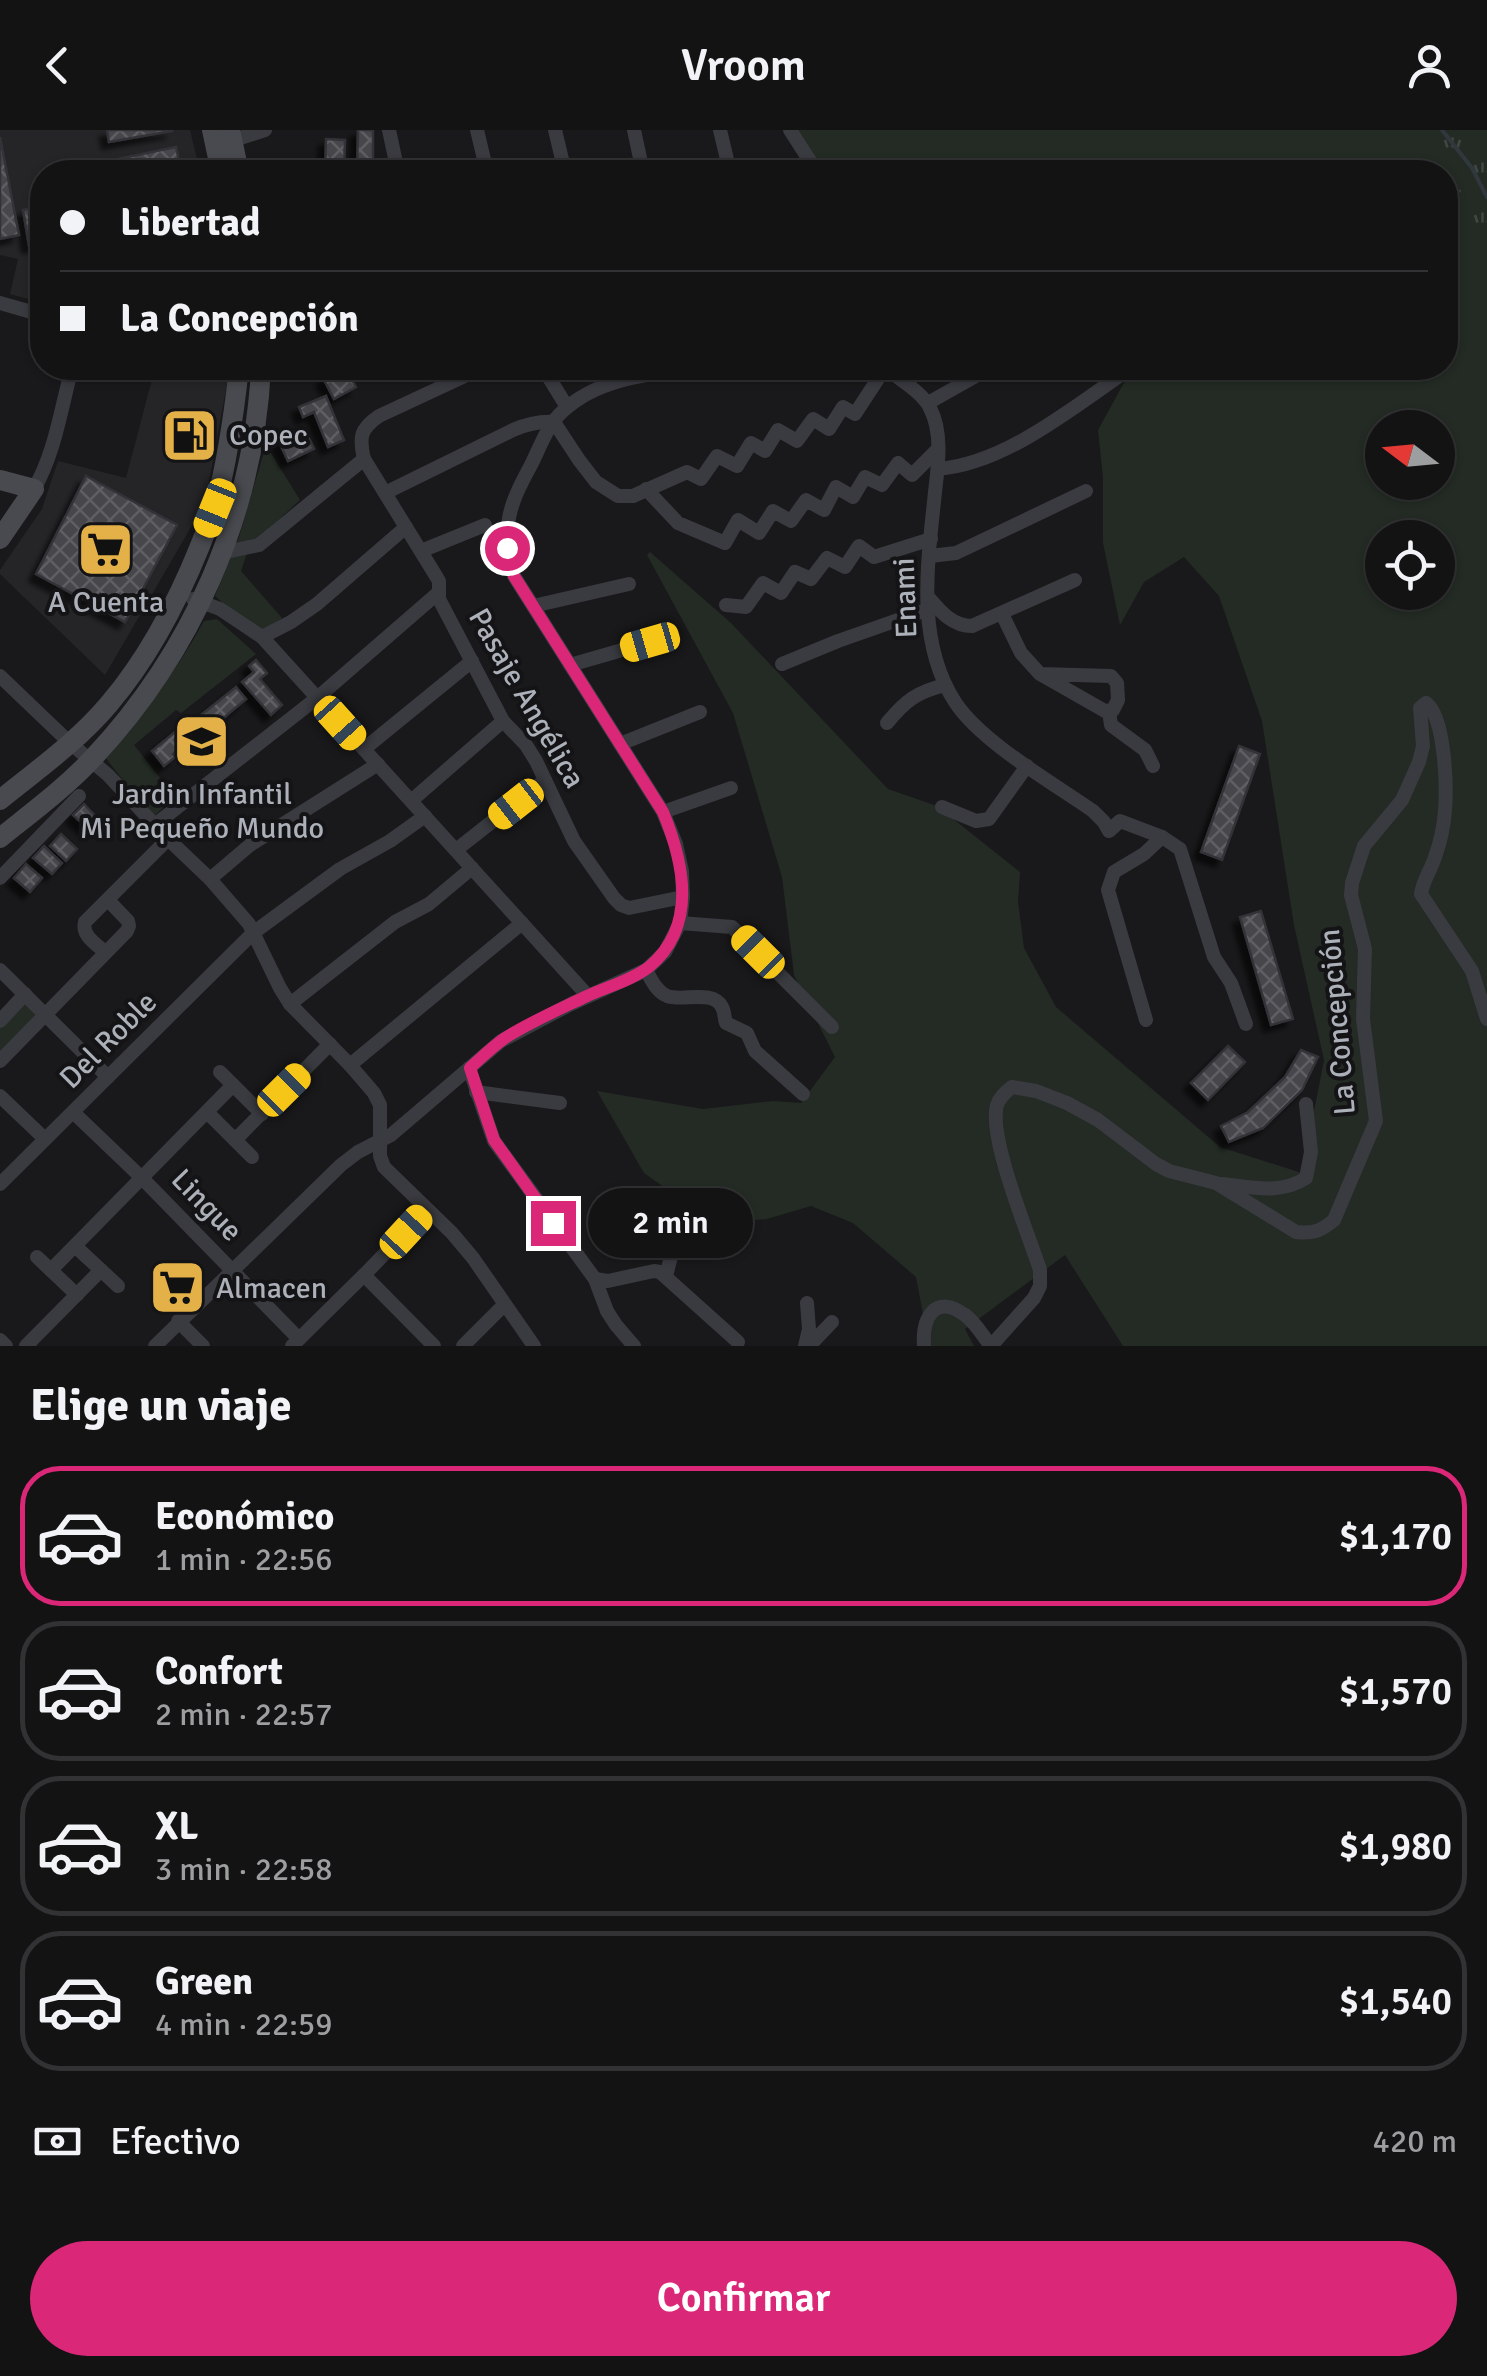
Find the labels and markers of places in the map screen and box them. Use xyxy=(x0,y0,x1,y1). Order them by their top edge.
fuel station icon: Copec xyxy=(160,405,220,465)
place label: Copec xyxy=(229,417,308,454)
supermarket icon: A Cuenta xyxy=(76,519,136,579)
place label: A Cuenta xyxy=(48,584,164,621)
school or university icon: Jardin Infantil Mi Pequeño Mundo xyxy=(172,711,232,771)
place label: Jardin Infantil Mi Pequeño Mundo xyxy=(80,776,324,847)
supermarket icon: Almacen xyxy=(147,1258,207,1318)
place label: Almacen xyxy=(216,1270,327,1307)

